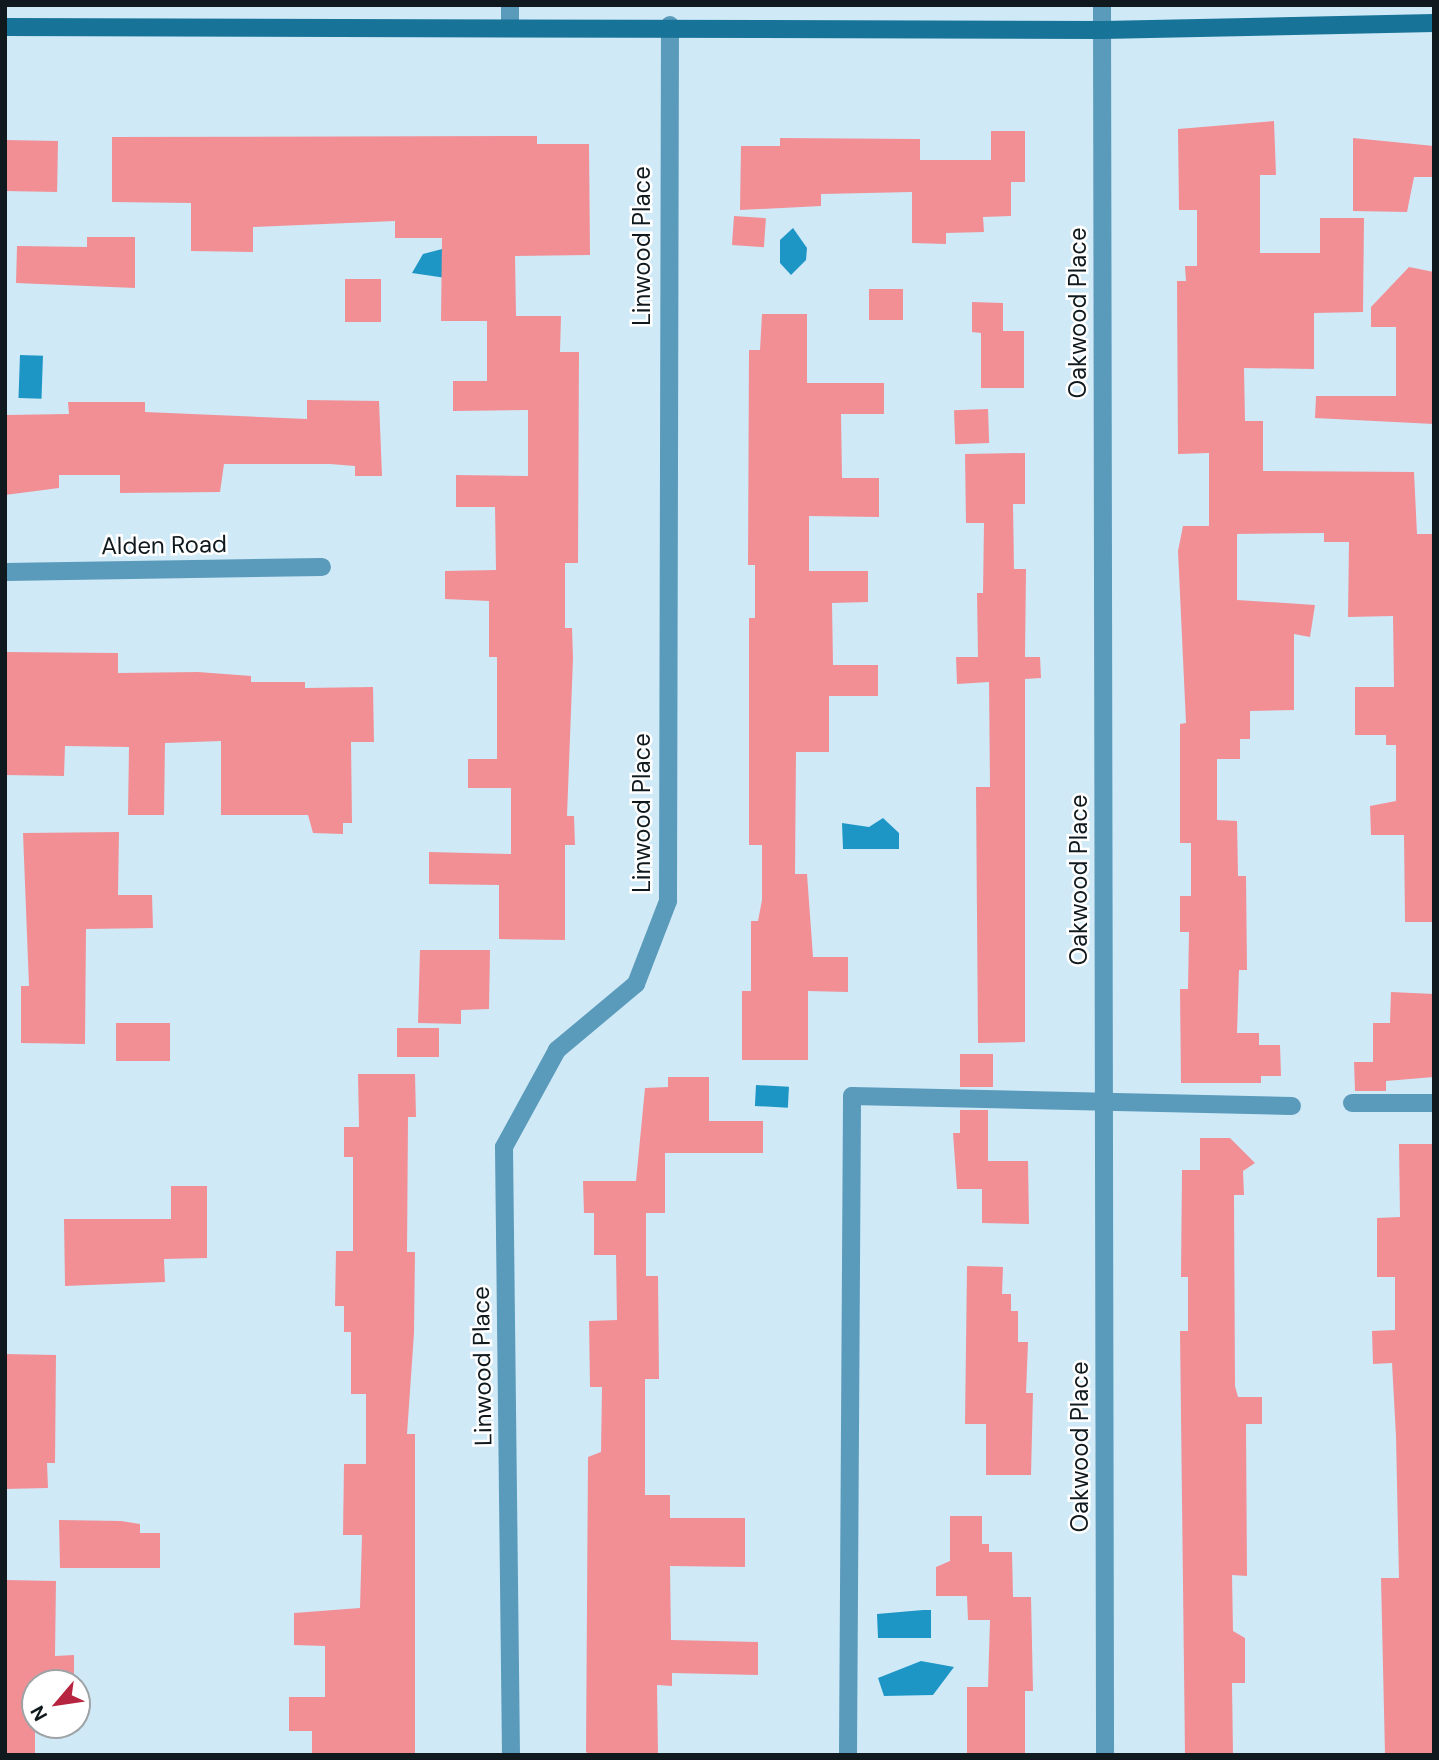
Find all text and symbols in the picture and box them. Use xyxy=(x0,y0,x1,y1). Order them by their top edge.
street label: Linwood Place xyxy=(628,166,656,326)
street label: Oakwood Place xyxy=(1064,227,1092,399)
street label: Alden Road xyxy=(101,530,227,560)
street label: Linwood Place xyxy=(628,733,656,893)
street label: Oakwood Place xyxy=(1065,794,1093,966)
street label: Linwood Place xyxy=(466,1286,498,1446)
street label: Oakwood Place xyxy=(1066,1361,1094,1533)
north arrow xyxy=(21,1669,91,1739)
text: N xyxy=(25,1701,53,1726)

